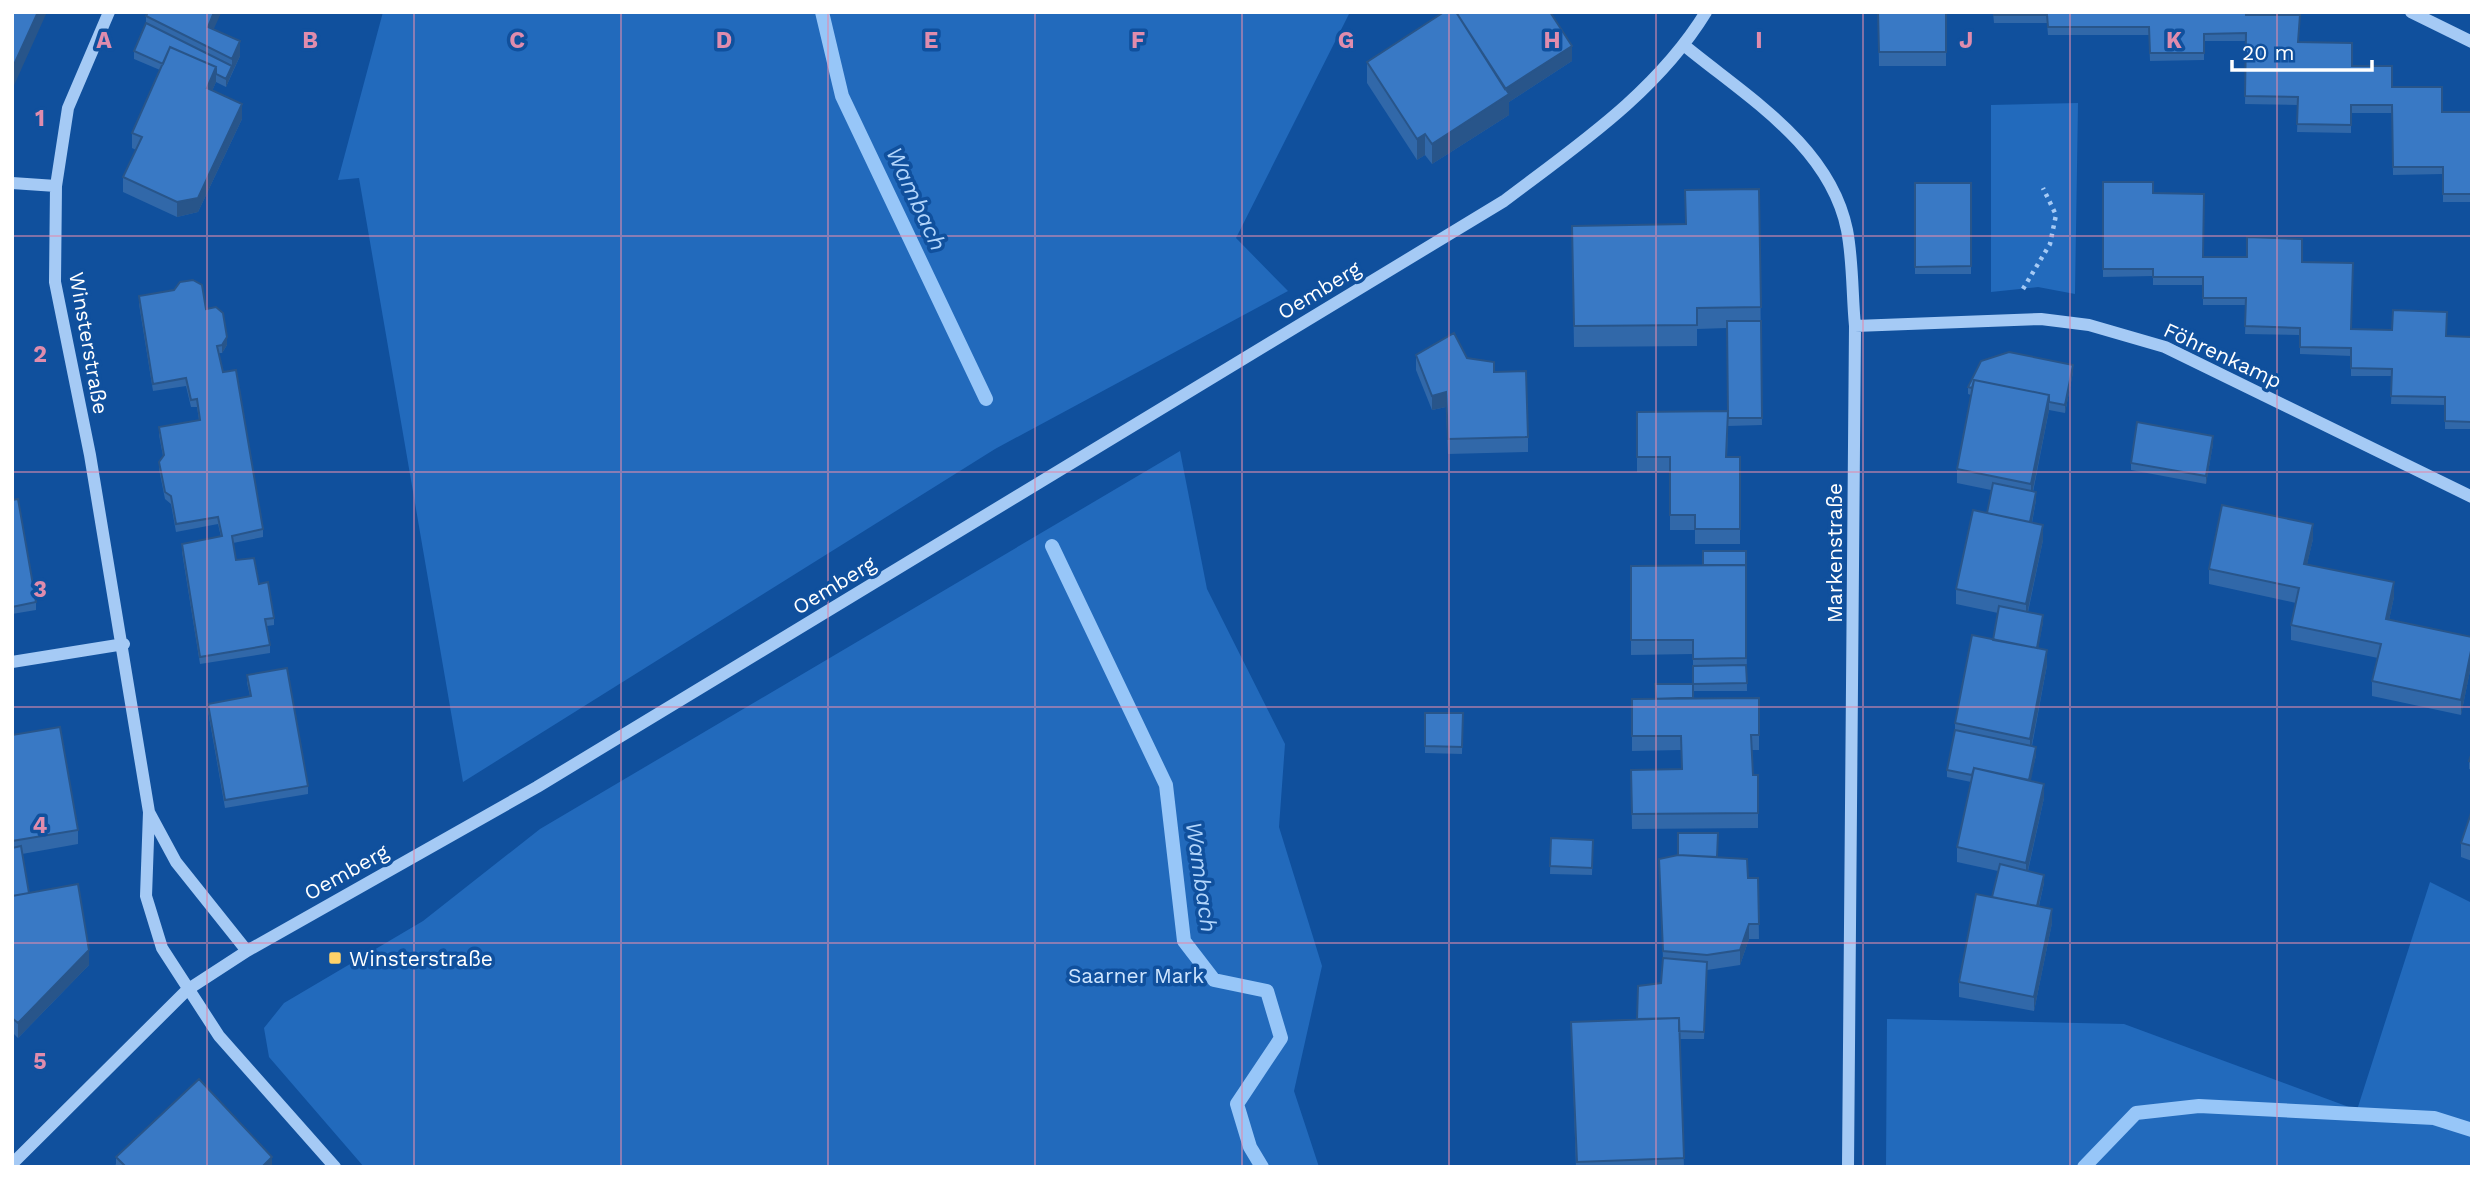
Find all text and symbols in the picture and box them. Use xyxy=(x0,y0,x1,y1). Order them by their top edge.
text: A xyxy=(96,27,112,54)
text: B xyxy=(302,27,318,54)
text: C xyxy=(509,27,525,54)
text: D xyxy=(716,27,732,54)
text: E xyxy=(924,27,938,54)
text: F xyxy=(1131,27,1145,54)
text: G xyxy=(1338,27,1354,54)
text: H xyxy=(1543,27,1561,54)
text: I xyxy=(1755,27,1763,54)
text: J xyxy=(1959,27,1973,54)
text: K xyxy=(2166,27,2182,54)
scale bar xyxy=(2232,28,2372,72)
text: 20 m xyxy=(2242,40,2294,65)
text: 1 xyxy=(35,105,45,132)
water label: Wambach xyxy=(880,143,952,255)
street label: Oemberg xyxy=(1273,255,1366,324)
street label: Winsterstraße xyxy=(64,270,114,416)
street label: Föhrenkamp xyxy=(2160,317,2286,393)
text: 2 xyxy=(33,341,47,368)
street label: Markenstraße xyxy=(1822,483,1847,623)
street label: Oemberg xyxy=(788,550,881,619)
text: 3 xyxy=(33,576,47,603)
text: 4 xyxy=(33,812,48,839)
water label: Wambach xyxy=(1180,820,1222,934)
street label: Oemberg xyxy=(300,838,393,905)
place label: Winsterstraße xyxy=(349,946,493,971)
marker: Winsterstraße xyxy=(327,950,343,966)
park label: Saarner Mark xyxy=(1068,963,1204,988)
text: 5 xyxy=(33,1048,47,1075)

